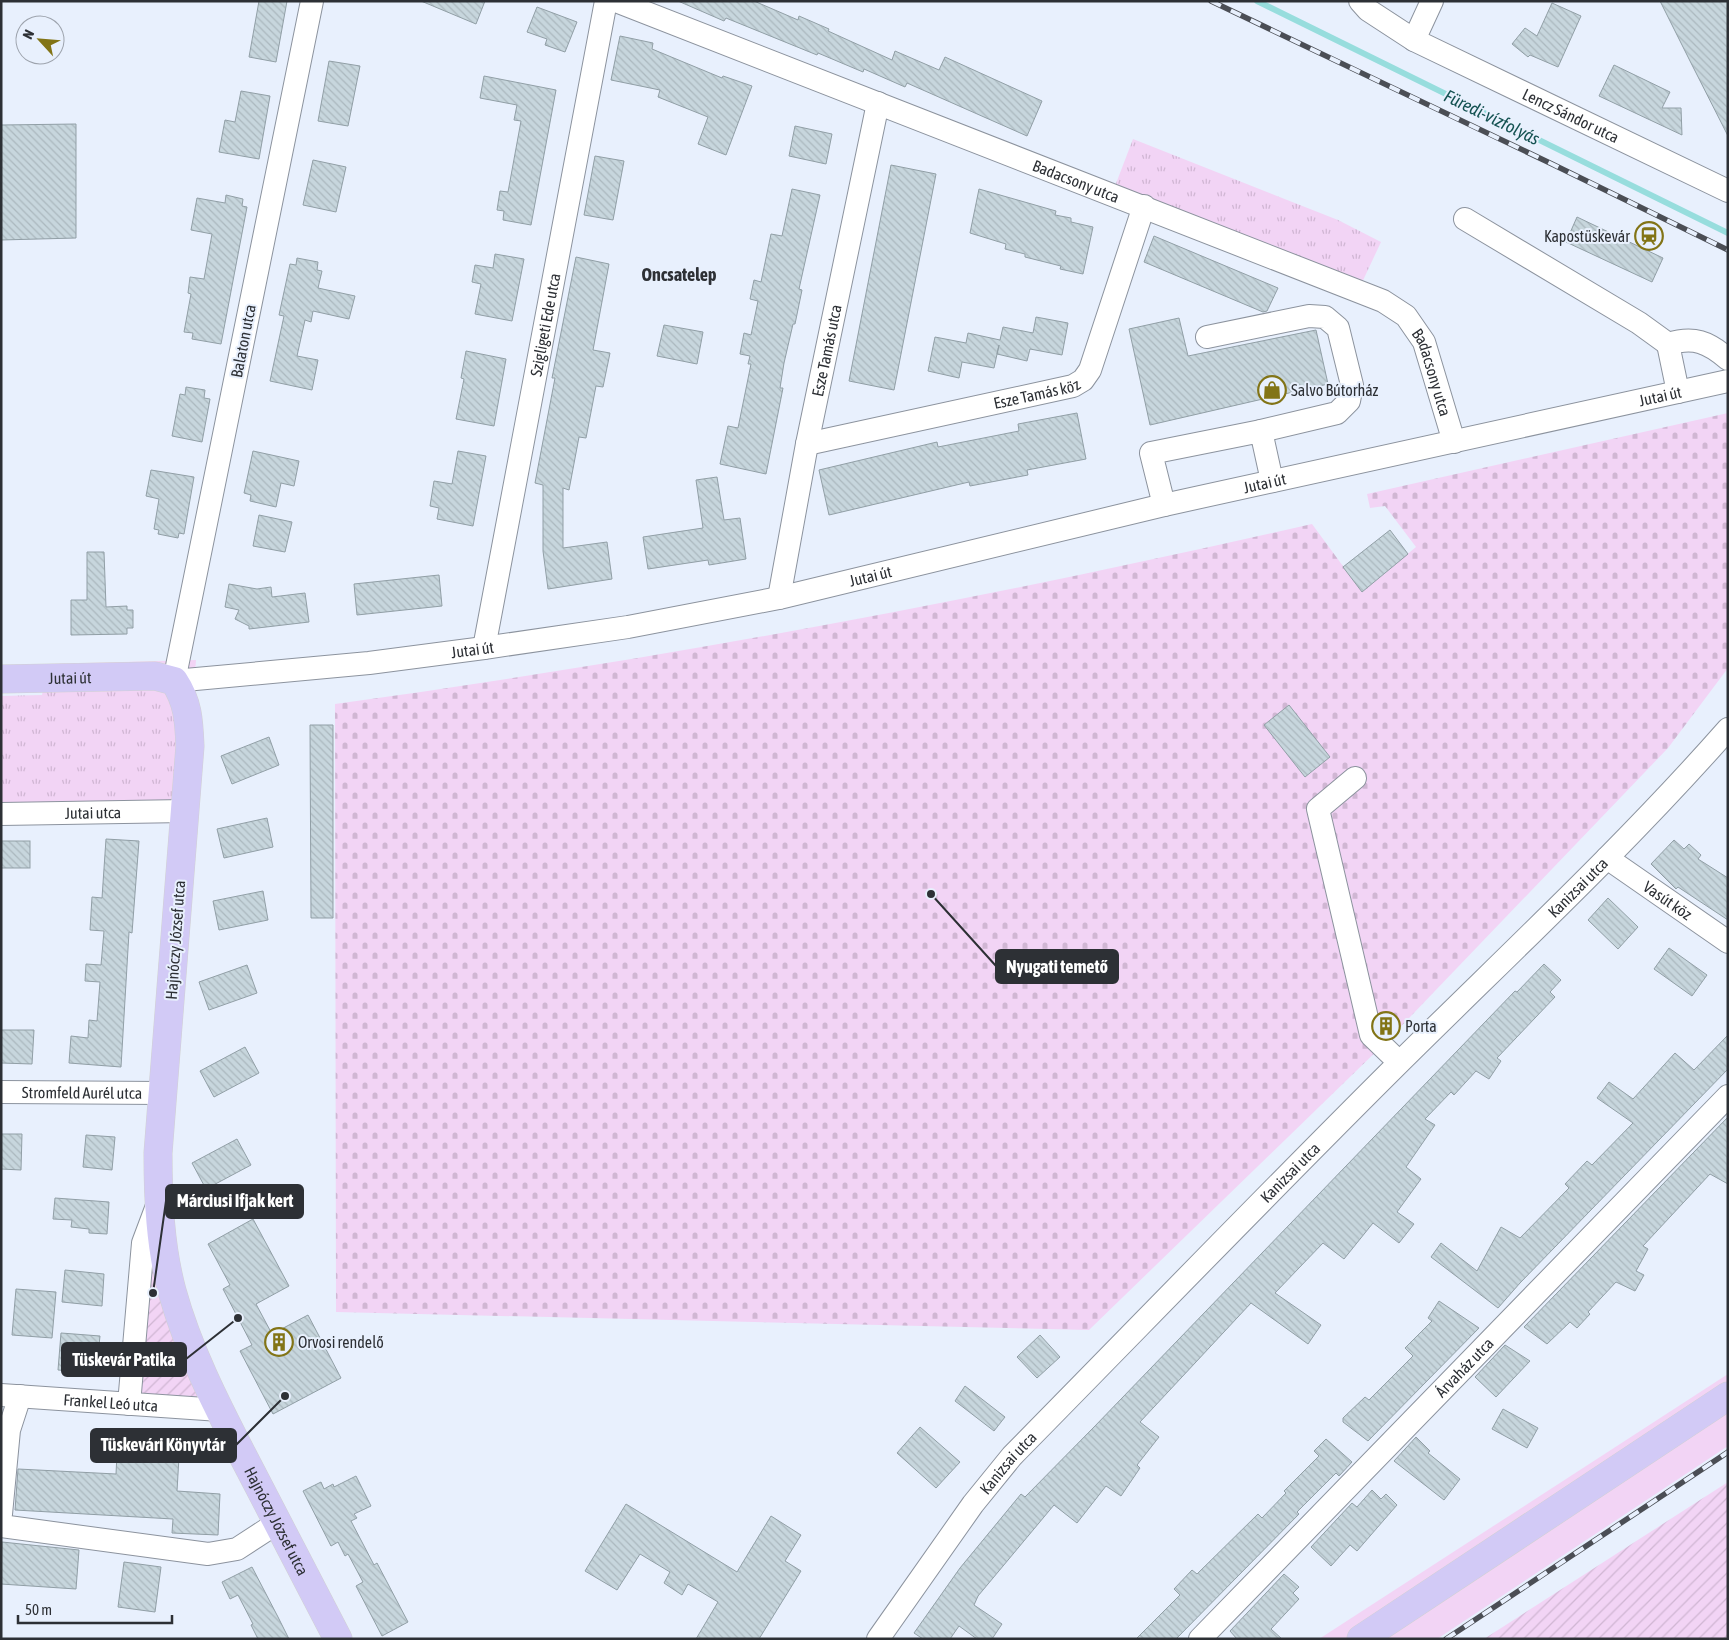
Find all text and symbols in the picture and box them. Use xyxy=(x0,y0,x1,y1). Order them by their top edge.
north arrow xyxy=(15,15,65,65)
text: N xyxy=(19,27,37,42)
water label: Füredi-vízfolyás xyxy=(1441,85,1543,149)
street label: Lencz Sándor utca xyxy=(1520,85,1622,146)
street label: Badacsony utca xyxy=(1030,156,1122,206)
station icon: Kapostüskevár xyxy=(1634,221,1664,251)
place label: Kapostüskevár xyxy=(1544,227,1630,246)
district label: Oncsatelep xyxy=(641,264,717,285)
street label: Szigligeti Ede utca xyxy=(526,272,564,378)
street label: Balaton utca xyxy=(227,303,259,379)
street label: Esze Tamás utca xyxy=(808,303,845,398)
street label: Badacsony utca xyxy=(1408,325,1455,418)
street label: Esze Tamás köz xyxy=(992,375,1083,412)
shop icon: Salvo Bútorház xyxy=(1257,375,1287,405)
place label: Salvo Bútorház xyxy=(1291,381,1379,399)
street label: Jutai út xyxy=(1637,382,1684,409)
street label: Jutai út xyxy=(1242,469,1288,496)
street label: Jutai út xyxy=(847,562,894,590)
street label: Jutai út xyxy=(450,638,495,661)
street label: Jutai út xyxy=(48,668,92,687)
street label: Jutai utca xyxy=(65,803,121,822)
street label: Kanizsai utca xyxy=(1544,854,1611,921)
street label: Vasút köz xyxy=(1640,877,1696,923)
street label: Hajnóczy József utca xyxy=(162,880,189,1000)
callout: Nyugati temető xyxy=(996,950,1118,983)
text: Nyugati temető xyxy=(1006,956,1108,977)
building icon: Porta xyxy=(1371,1011,1401,1041)
place label: Porta xyxy=(1405,1017,1437,1035)
street label: Stromfeld Aurél utca xyxy=(22,1083,142,1102)
street label: Kanizsai utca xyxy=(1257,1139,1323,1206)
callout: Márciusi Ifjak kert xyxy=(166,1185,303,1218)
text: Márciusi Ifjak kert xyxy=(177,1190,294,1211)
building icon: Orvosi rendelő xyxy=(264,1327,294,1357)
place label: Orvosi rendelő xyxy=(298,1333,384,1351)
street label: Árvaház utca xyxy=(1432,1334,1497,1401)
callout: Tüskevár Patika xyxy=(62,1343,186,1376)
text: Tüskevár Patika xyxy=(72,1349,176,1370)
street label: Frankel Leó utca xyxy=(63,1390,159,1415)
street label: Kanizsai utca xyxy=(976,1428,1040,1498)
callout: Tüskevári Könyvtár xyxy=(91,1429,236,1462)
text: Tüskevári Könyvtár xyxy=(101,1434,226,1455)
street label: Hajnóczy József utca xyxy=(241,1464,312,1578)
scale bar xyxy=(18,1592,171,1624)
text: 50 m xyxy=(25,1601,52,1618)

